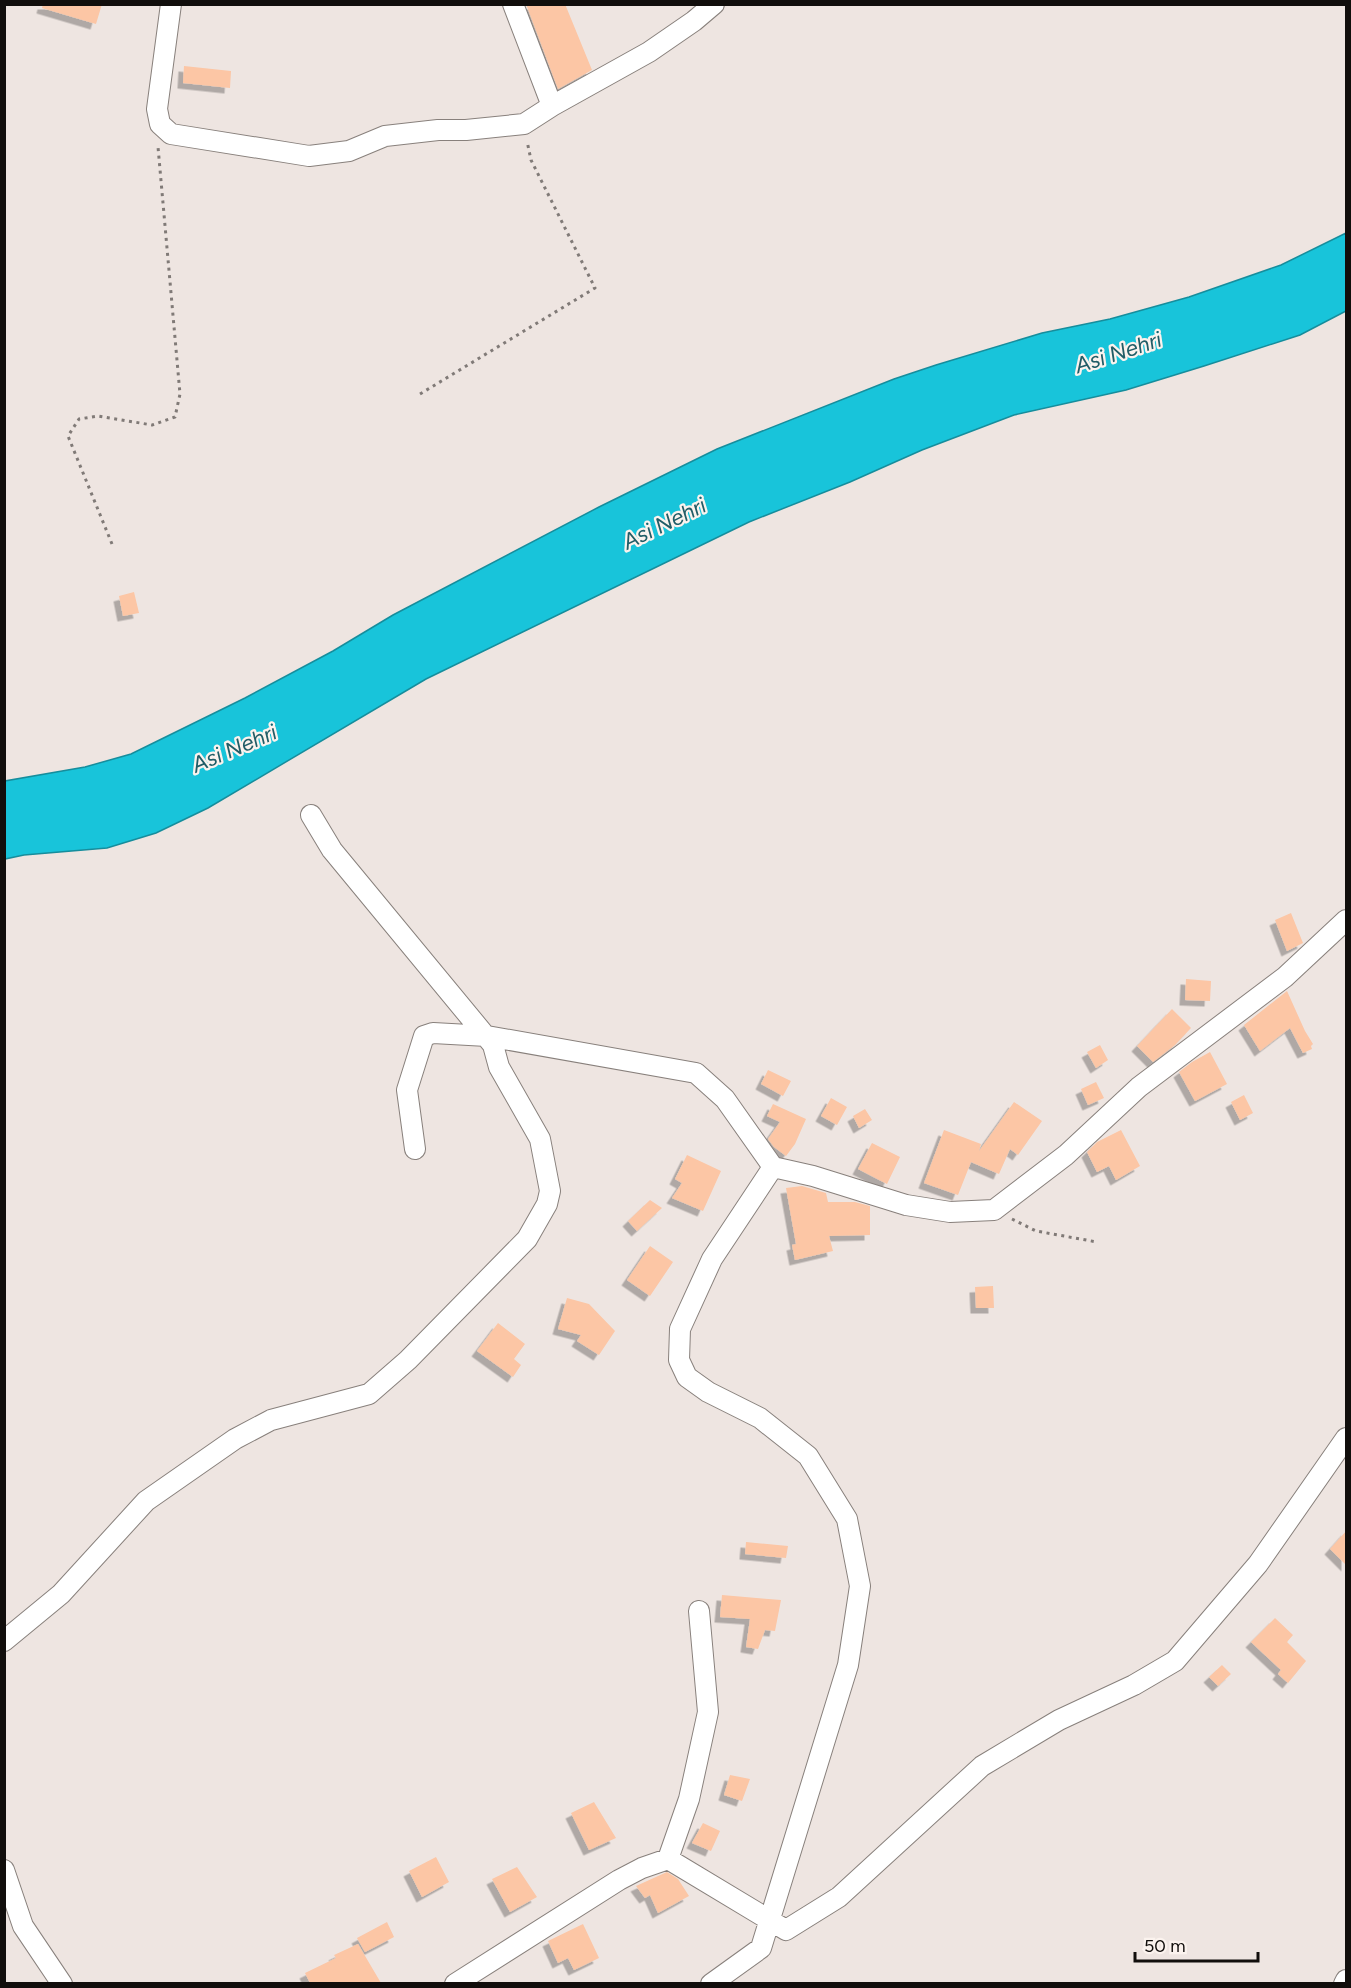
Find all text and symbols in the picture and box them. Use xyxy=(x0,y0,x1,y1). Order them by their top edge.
water label: Asi Nehri xyxy=(1070,325,1166,380)
water label: Asi Nehri xyxy=(617,491,711,556)
water label: Asi Nehri xyxy=(187,718,282,779)
scale bar xyxy=(1135,1925,1258,1963)
text: 50 m xyxy=(1144,1935,1186,1957)

